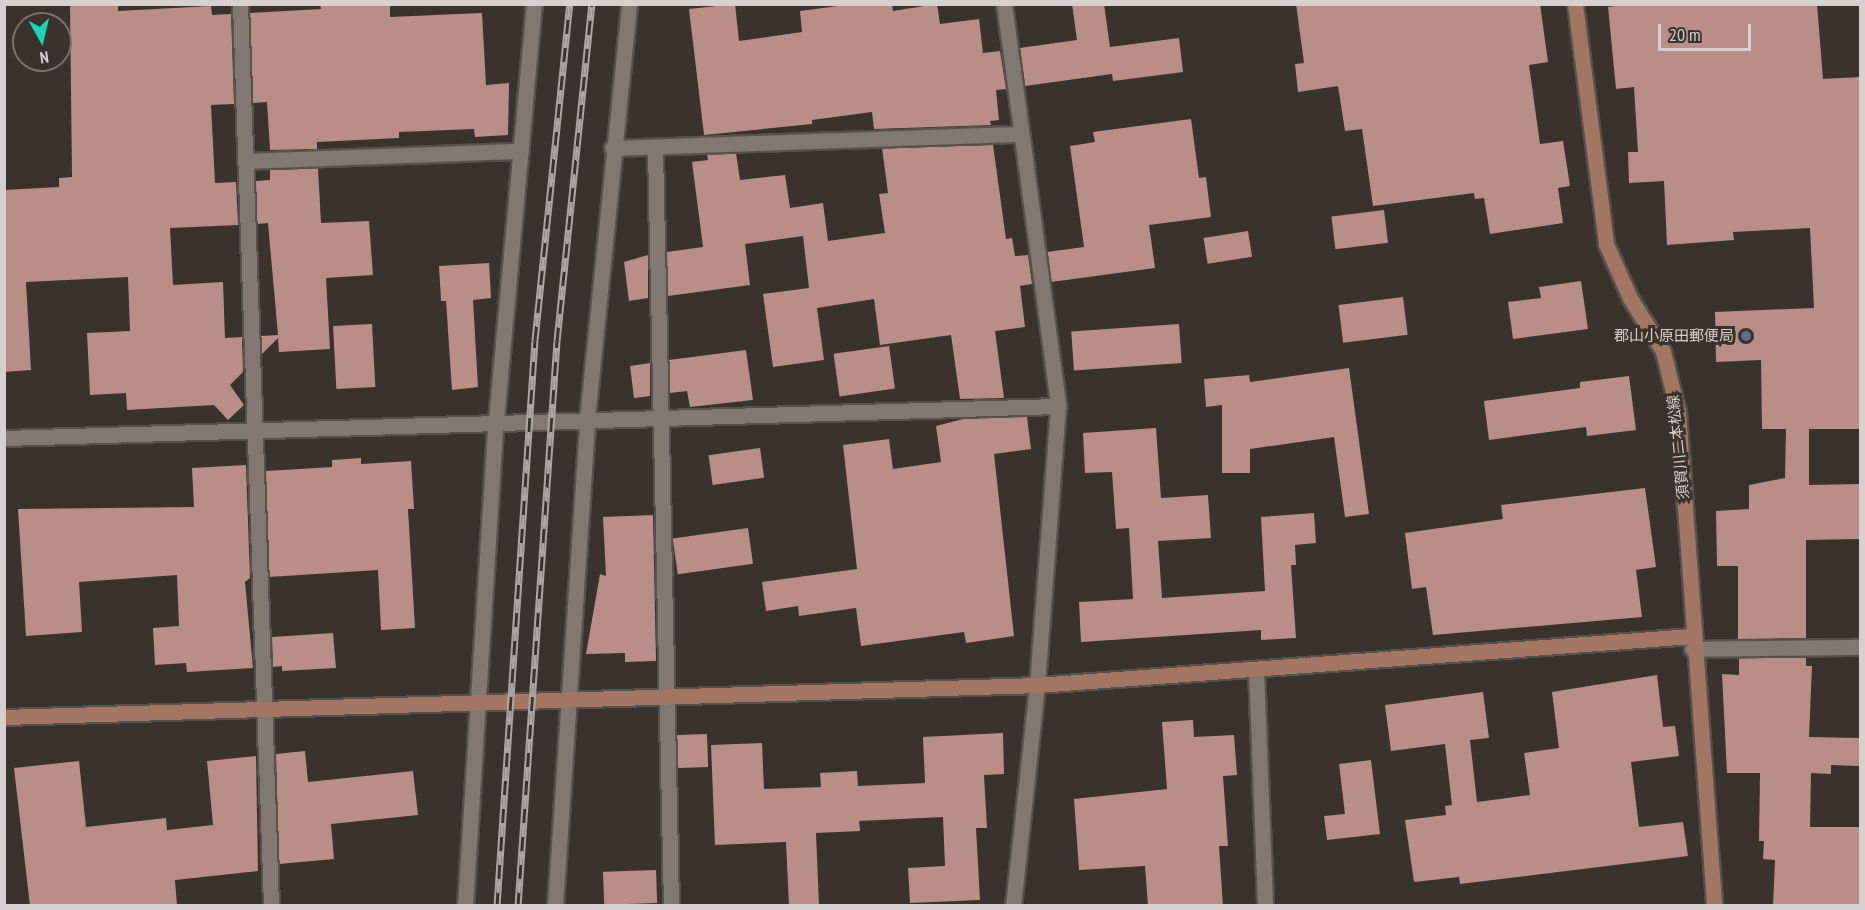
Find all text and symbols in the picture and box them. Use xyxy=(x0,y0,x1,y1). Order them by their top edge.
north arrow xyxy=(12,12,72,72)
scale bar xyxy=(1661,12,1754,50)
text: 20 m xyxy=(1669,23,1701,46)
text: N xyxy=(39,47,50,68)
place label: 郡山小原田郵便局 xyxy=(1614,327,1734,345)
marker: 郡山小原田郵便局 xyxy=(1739,329,1753,343)
street label: 須賀川二本松線 xyxy=(1664,394,1692,500)

